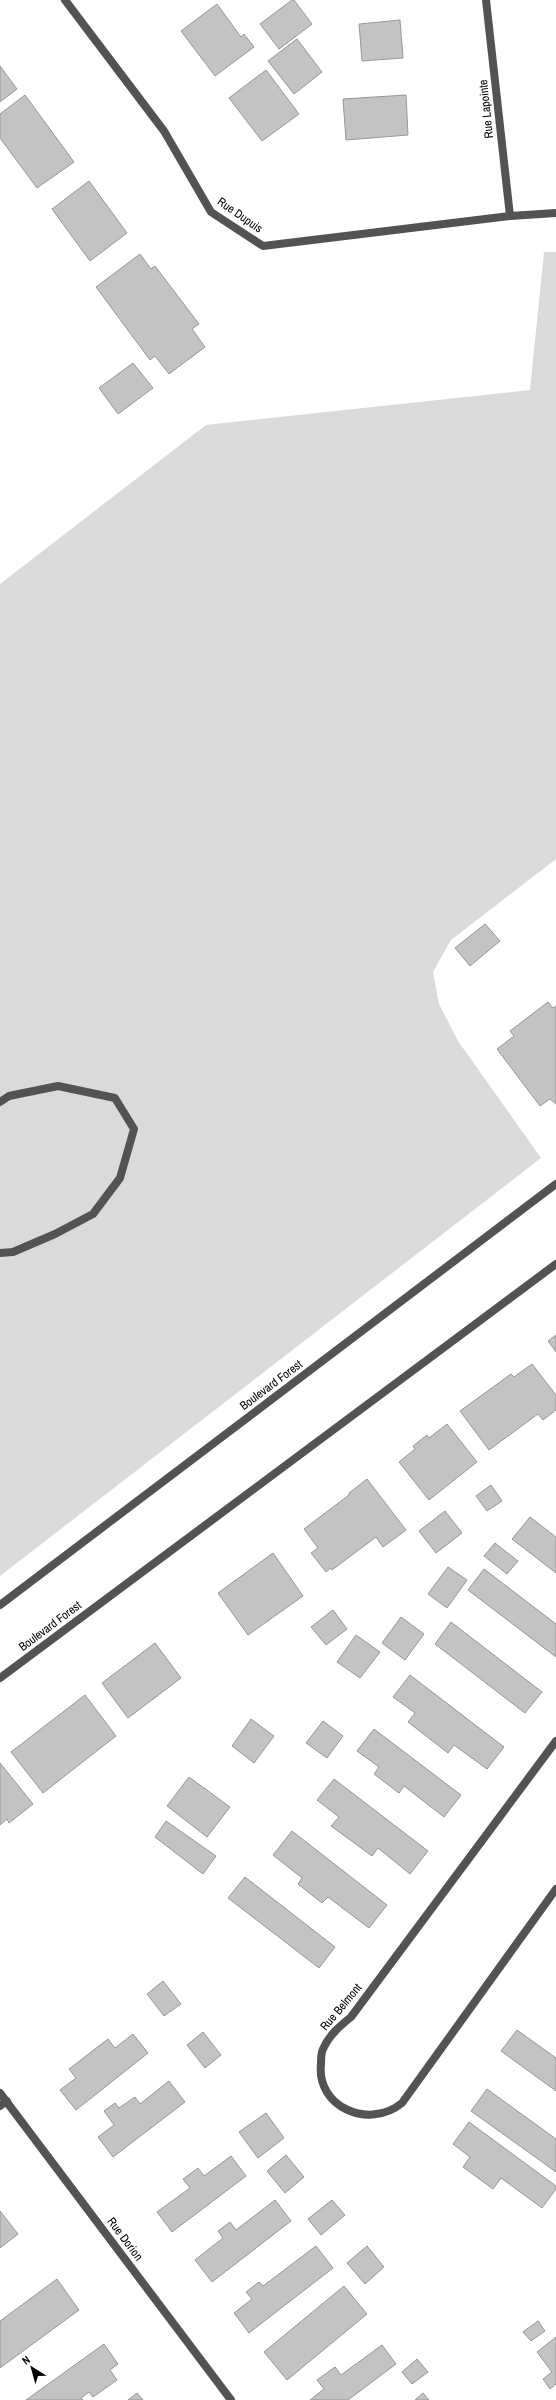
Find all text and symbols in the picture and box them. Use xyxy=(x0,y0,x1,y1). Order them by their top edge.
street label: Rue Lapointe xyxy=(475,79,497,139)
street label: Rue Dupuis xyxy=(214,194,266,236)
street label: Boulevard Forest xyxy=(236,1356,306,1414)
street label: Boulevard Forest xyxy=(15,1597,85,1655)
street label: Rue Belmont xyxy=(317,1980,366,2034)
street label: Rue Dorion xyxy=(103,2214,147,2264)
north arrow xyxy=(12,2348,52,2388)
text: N xyxy=(19,2352,33,2368)

